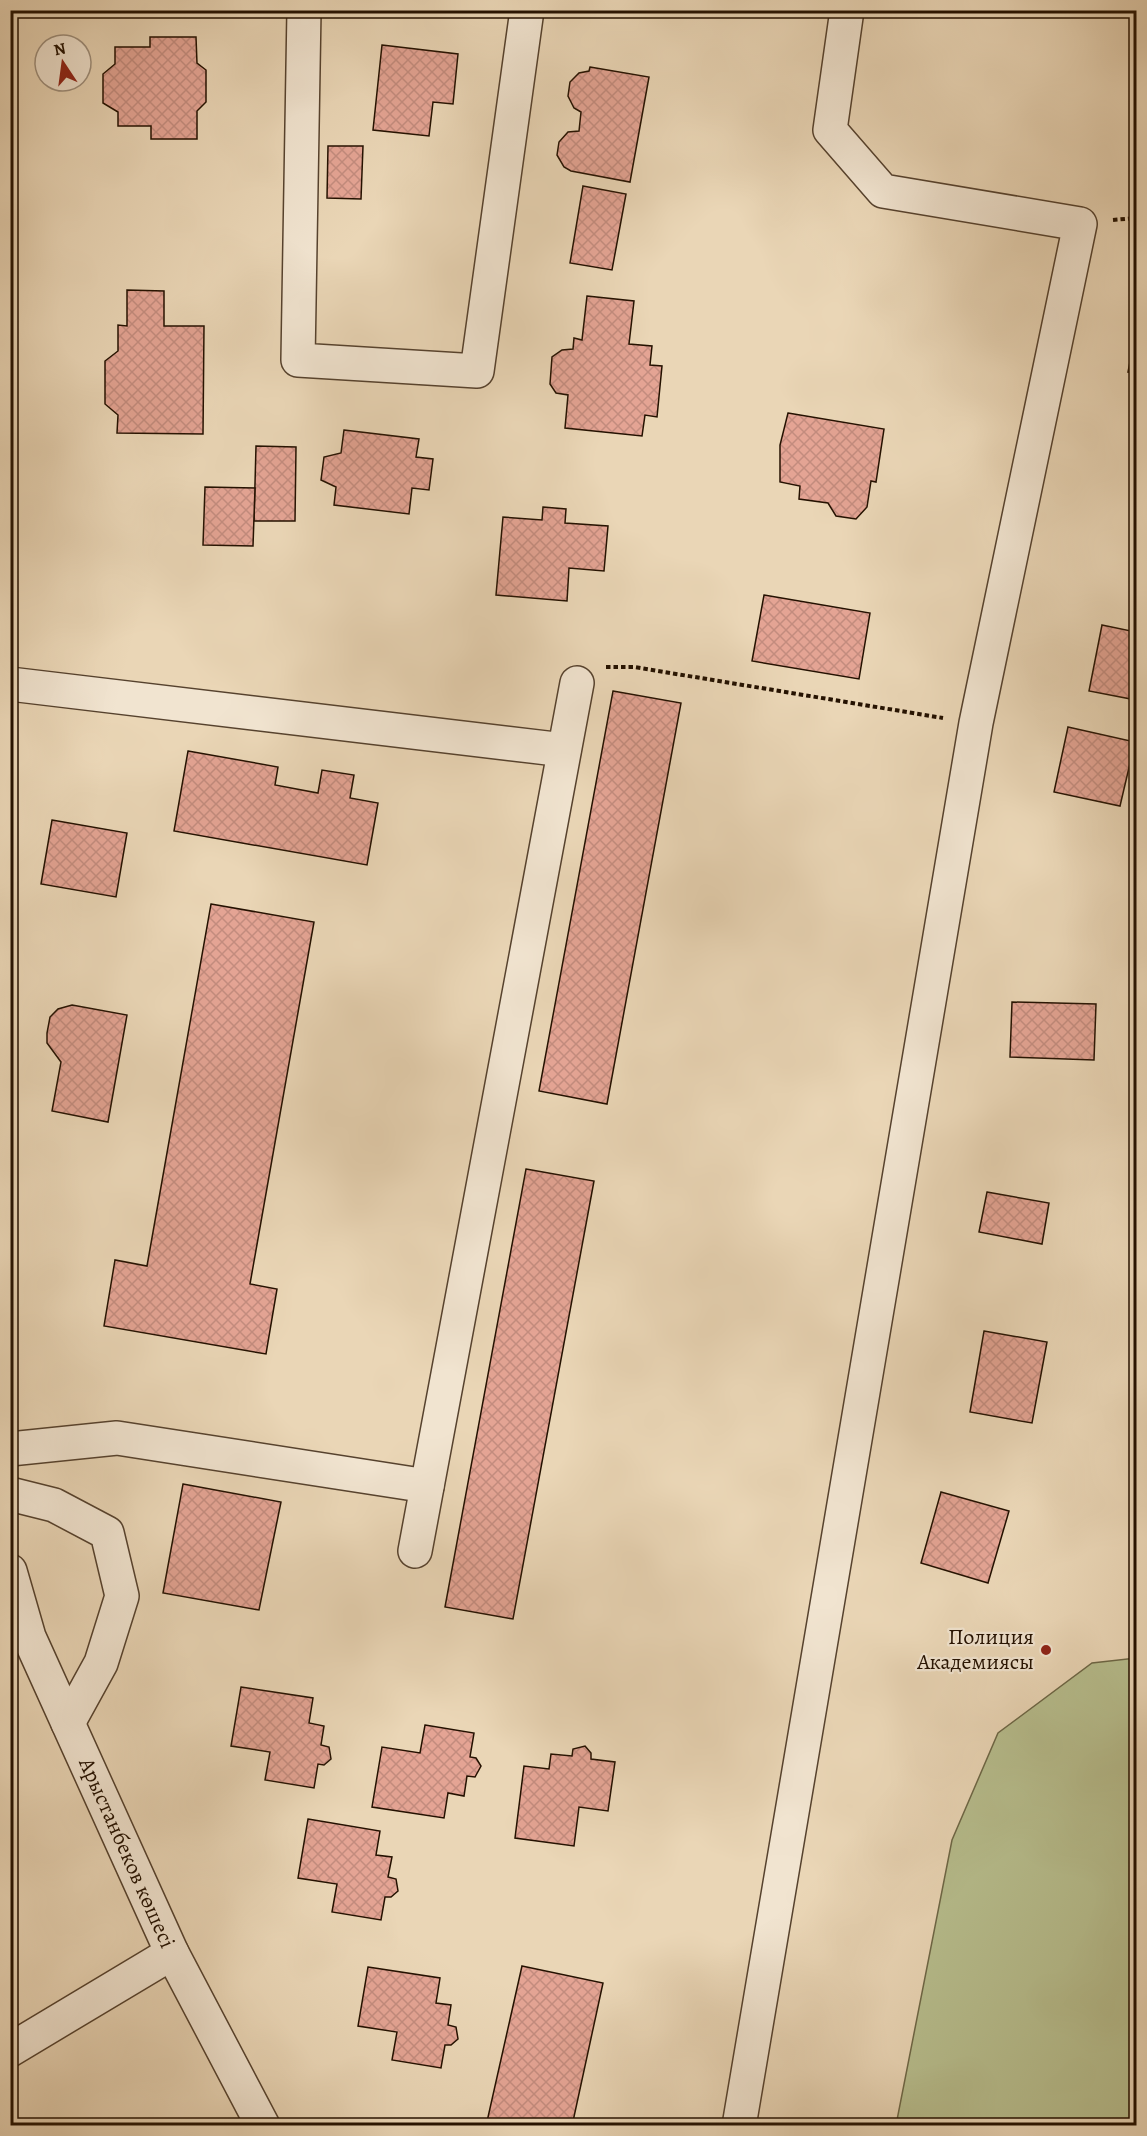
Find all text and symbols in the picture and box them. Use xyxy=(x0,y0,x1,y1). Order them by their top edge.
north arrow xyxy=(33,33,93,93)
text: N xyxy=(52,37,68,61)
place label: Полиция Академиясы xyxy=(916,1622,1034,1677)
marker: Полиция Академиясы xyxy=(1039,1643,1053,1657)
street label: Арыстанбеков көшесі xyxy=(71,1752,182,1953)

